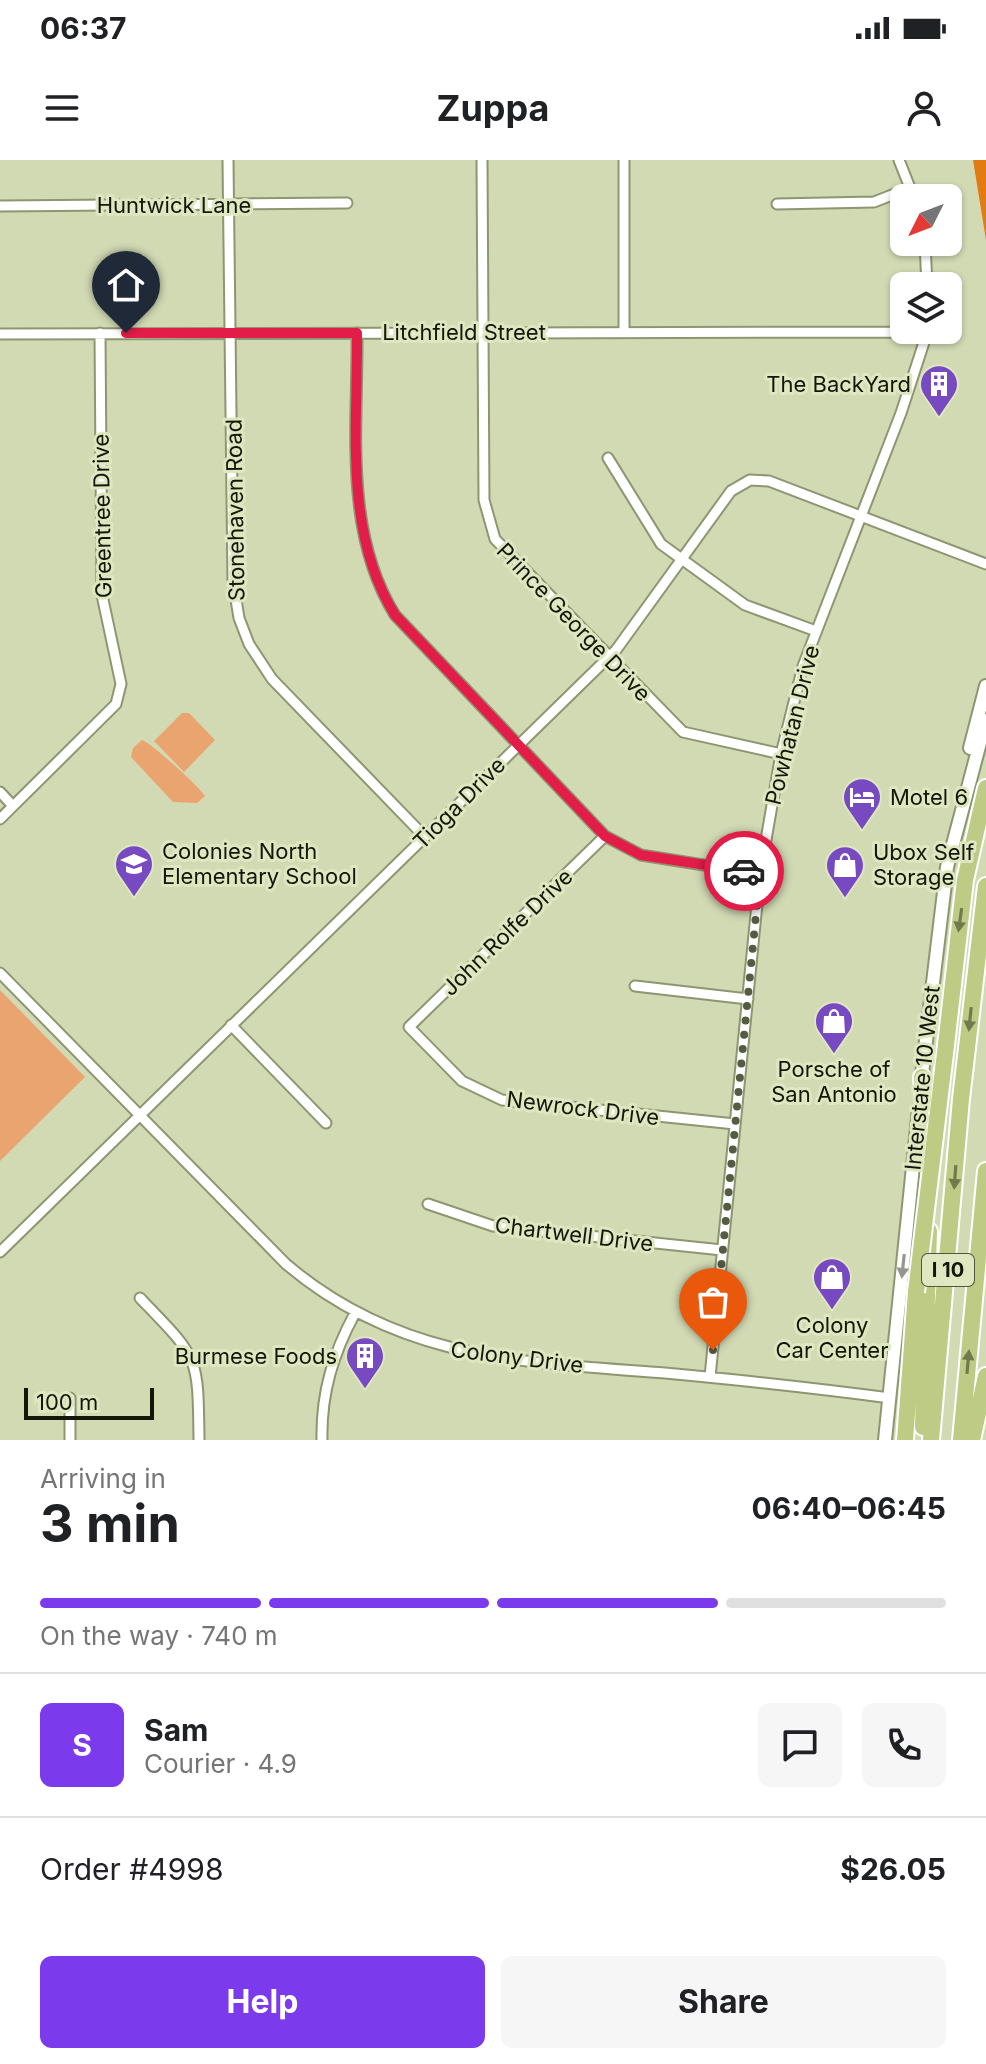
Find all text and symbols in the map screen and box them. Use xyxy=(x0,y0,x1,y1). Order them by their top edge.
text: 06:37 xyxy=(40,10,127,46)
icon: menu xyxy=(40,86,84,130)
text: Zuppa xyxy=(437,86,549,130)
icon: person xyxy=(902,86,946,130)
north arrow xyxy=(890,184,962,256)
map controls xyxy=(890,184,962,344)
street label: Huntwick Lane xyxy=(97,192,251,218)
pin xyxy=(92,251,160,333)
icon: home xyxy=(104,263,148,307)
button: layers xyxy=(890,272,962,344)
street label: Litchfield Street xyxy=(382,319,546,345)
building icon: The BackYard xyxy=(918,363,960,418)
place label: The BackYard xyxy=(766,371,911,397)
street label: Stonehaven Road xyxy=(220,419,250,601)
street label: Greentree Drive xyxy=(88,434,116,598)
street label: Prince George Drive xyxy=(492,537,656,707)
street label: Powhatan Drive xyxy=(760,643,824,807)
street label: Tioga Drive xyxy=(408,752,510,854)
hotel icon: Motel 6 xyxy=(841,776,883,831)
place label: Motel 6 xyxy=(890,784,968,810)
courier xyxy=(704,831,784,911)
place label: Colonies North Elementary School xyxy=(162,838,357,889)
place label: Ubox Self Storage xyxy=(873,839,974,890)
school or university icon: Colonies North Elementary School xyxy=(113,843,155,898)
shop icon: Ubox Self Storage xyxy=(824,844,866,899)
icon: car xyxy=(722,849,766,893)
street label: John Rolfe Drive xyxy=(436,863,578,1001)
one-way arrow xyxy=(953,907,966,932)
street label: Interstate 10 West xyxy=(899,984,945,1172)
shop icon: Porsche of San Antonio xyxy=(813,1000,855,1055)
one-way arrow xyxy=(963,1007,976,1032)
place label: Porsche of San Antonio xyxy=(771,1056,897,1107)
street label: Newrock Drive xyxy=(505,1086,661,1130)
one-way arrow xyxy=(948,1165,961,1190)
street label: Chartwell Drive xyxy=(493,1211,655,1257)
one-way arrow xyxy=(896,1254,909,1279)
road number: I 10 xyxy=(922,1254,974,1286)
shop icon: Colony Car Center xyxy=(811,1256,853,1311)
pin xyxy=(679,1268,747,1350)
icon: bag xyxy=(691,1280,735,1324)
place label: Colony Car Center xyxy=(776,1312,888,1363)
building icon: Burmese Foods xyxy=(344,1335,386,1390)
street label: Colony Drive xyxy=(449,1336,585,1378)
place label: Burmese Foods xyxy=(175,1343,337,1369)
one-way arrow xyxy=(962,1349,975,1374)
scale bar xyxy=(24,1384,154,1420)
text: 100 m xyxy=(36,1389,98,1415)
text: Arriving in xyxy=(40,1463,166,1494)
text: 06:40–06:45 xyxy=(752,1490,946,1526)
text: 3 min xyxy=(40,1492,180,1555)
text: On the way · 740 m xyxy=(40,1620,278,1651)
button: chat xyxy=(758,1703,842,1787)
button: phone xyxy=(862,1703,946,1787)
text: Sam xyxy=(144,1712,208,1748)
text: S xyxy=(72,1727,92,1763)
text: Courier · 4.9 xyxy=(144,1748,297,1779)
text: Order #4998 xyxy=(40,1851,223,1887)
text: $26.05 xyxy=(840,1851,946,1887)
button: Help xyxy=(40,1956,485,2048)
button: Share xyxy=(501,1956,946,2048)

